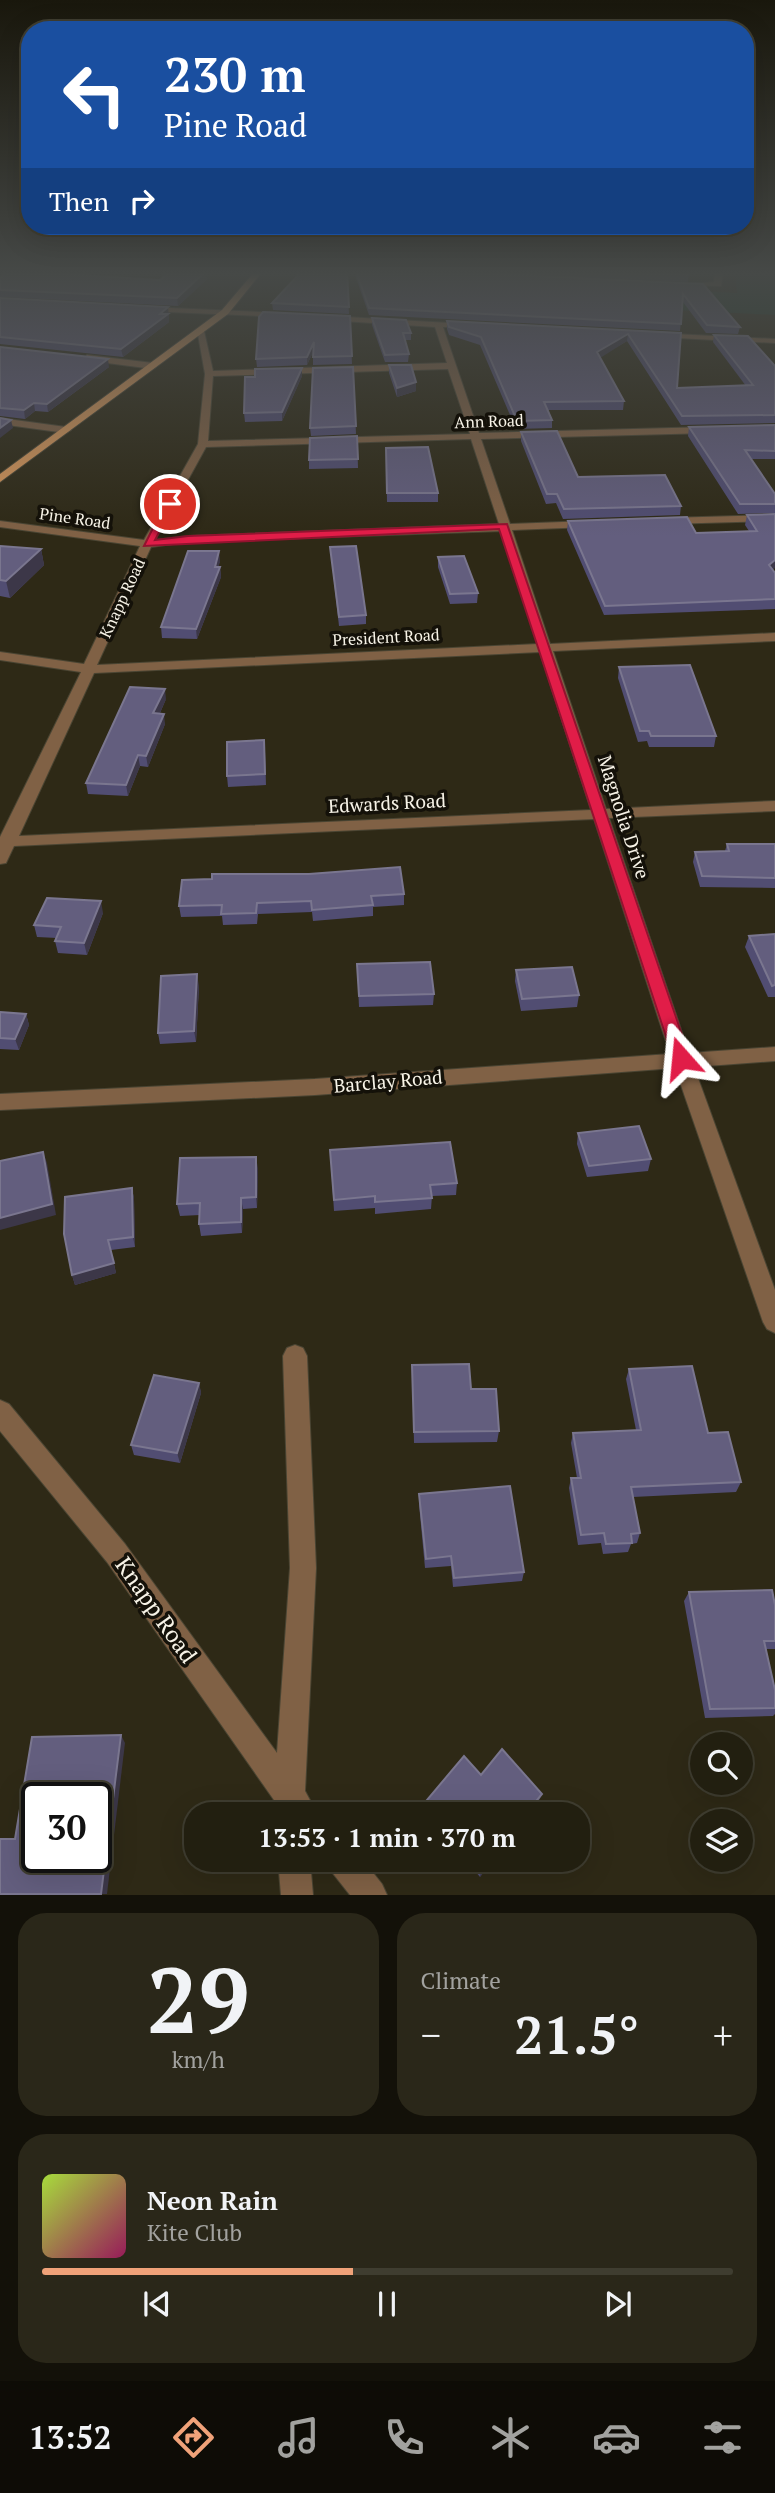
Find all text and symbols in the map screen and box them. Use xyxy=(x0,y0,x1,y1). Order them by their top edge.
text: 230 m xyxy=(164,41,306,106)
icon: left xyxy=(49,49,140,140)
text: Pine Road xyxy=(164,104,307,146)
icon: right xyxy=(123,182,161,220)
text: Then xyxy=(49,184,109,218)
street label: Ann Road xyxy=(454,409,524,433)
pin xyxy=(140,474,200,534)
icon: arrive xyxy=(151,485,189,523)
street label: Pine Road xyxy=(38,502,112,534)
street label: Knapp Road xyxy=(94,554,150,641)
street label: President Road xyxy=(332,623,440,651)
street label: Magnolia Drive xyxy=(593,752,656,882)
street label: Edwards Road xyxy=(327,787,447,818)
position arrow xyxy=(644,1021,718,1095)
street label: Barclay Road xyxy=(332,1063,444,1098)
street label: Knapp Road xyxy=(108,1550,205,1669)
map controls xyxy=(690,1732,753,1872)
button: search xyxy=(690,1732,753,1795)
speed limit sign: 30 xyxy=(21,1782,112,1873)
button: layers xyxy=(690,1809,753,1872)
text: 13:53 · 1 min · 370 m xyxy=(258,1820,516,1854)
text: 29 xyxy=(147,1938,250,2059)
text: Climate xyxy=(421,1965,501,1996)
text: 21.5° xyxy=(514,2000,639,2069)
text: − xyxy=(421,2010,441,2060)
text: + xyxy=(713,2010,733,2060)
text: km/h xyxy=(172,2044,225,2075)
text: Neon Rain xyxy=(147,2183,278,2217)
text: Kite Club xyxy=(147,2217,242,2248)
icon: previous xyxy=(138,2285,176,2323)
icon: pause xyxy=(368,2285,406,2323)
icon: next xyxy=(599,2285,637,2323)
icon: directions xyxy=(169,2413,218,2462)
icon: music xyxy=(274,2413,323,2462)
icon: phone xyxy=(380,2413,429,2462)
icon: climate xyxy=(486,2413,535,2462)
icon: car xyxy=(592,2413,641,2462)
icon: filters xyxy=(698,2413,747,2462)
text: 13:52 xyxy=(28,2416,112,2458)

